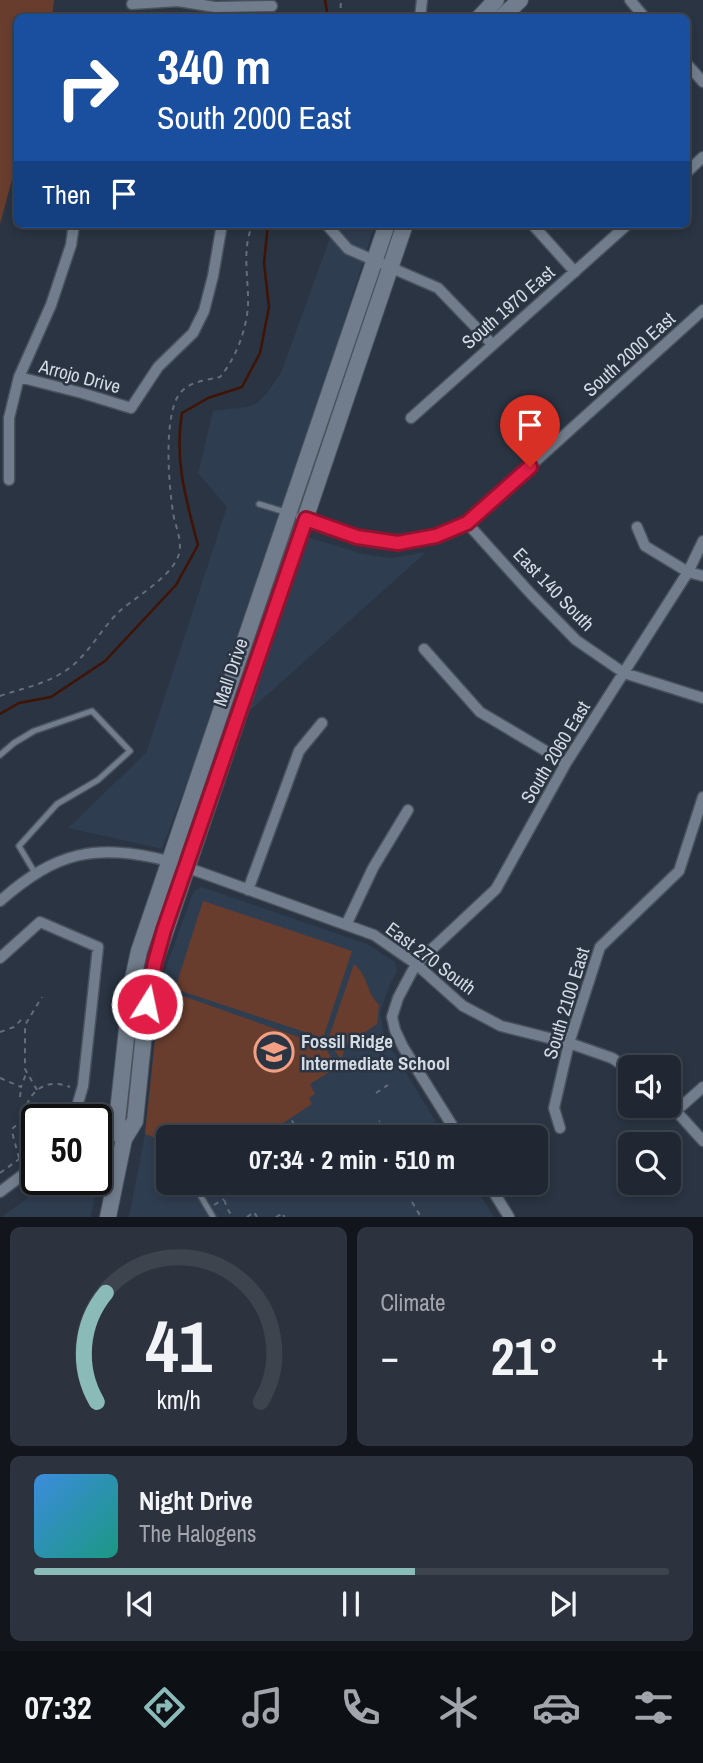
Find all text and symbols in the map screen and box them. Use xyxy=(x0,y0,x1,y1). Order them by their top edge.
text: 340 m xyxy=(157,33,271,99)
icon: right xyxy=(42,42,133,133)
text: South 2000 East xyxy=(157,96,351,139)
icon: arrive xyxy=(105,175,143,213)
text: Then xyxy=(42,177,91,212)
street label: South 1970 East xyxy=(456,259,561,355)
street label: South 2000 East xyxy=(577,305,681,402)
street label: Arrojo Drive xyxy=(36,352,124,399)
pin xyxy=(500,395,560,467)
icon: arrive xyxy=(511,406,549,444)
street label: East 140 South xyxy=(508,542,600,636)
street label: Mall Drive xyxy=(206,635,254,709)
street label: South 2060 East xyxy=(514,695,596,808)
street label: East 270 South xyxy=(381,916,481,1000)
street label: South 2100 East xyxy=(537,943,595,1062)
position arrow xyxy=(110,967,184,1041)
place label: Fossil Ridge Intermediate School xyxy=(301,1028,450,1076)
school or university icon: Fossil Ridge Intermediate School xyxy=(253,1031,295,1073)
map controls xyxy=(618,1055,681,1195)
button: sound xyxy=(618,1055,681,1118)
speed limit sign: 50 xyxy=(21,1104,112,1195)
button: search xyxy=(618,1132,681,1195)
text: 07:34 · 2 min · 510 m xyxy=(249,1142,455,1177)
text: Climate xyxy=(381,1287,445,1318)
text: 41 xyxy=(145,1298,212,1396)
text: 21° xyxy=(491,1321,559,1391)
text: − xyxy=(381,1331,399,1382)
text: + xyxy=(651,1331,669,1382)
text: km/h xyxy=(156,1383,200,1417)
text: Night Drive xyxy=(139,1483,253,1518)
text: The Halogens xyxy=(139,1518,256,1549)
icon: previous xyxy=(121,1585,159,1623)
icon: pause xyxy=(332,1585,370,1623)
icon: next xyxy=(544,1585,582,1623)
icon: directions xyxy=(140,1683,189,1732)
icon: music xyxy=(238,1683,287,1732)
icon: phone xyxy=(336,1683,385,1732)
icon: climate xyxy=(434,1683,483,1732)
icon: car xyxy=(532,1683,581,1732)
icon: filters xyxy=(629,1683,678,1732)
text: 07:32 xyxy=(24,1686,92,1729)

